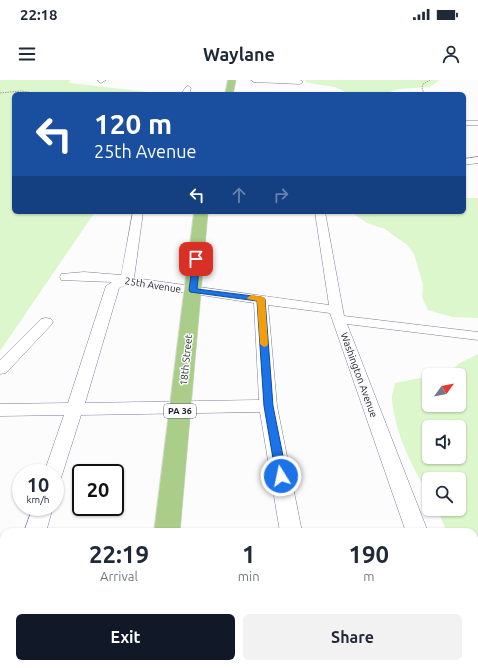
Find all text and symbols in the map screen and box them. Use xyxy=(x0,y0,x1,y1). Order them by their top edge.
text: 22:18 xyxy=(20,6,58,23)
icon: menu xyxy=(16,43,38,65)
icon: person xyxy=(440,43,462,65)
text: Waylane xyxy=(203,44,275,64)
icon: left xyxy=(28,108,80,160)
text: 120 m xyxy=(94,108,172,139)
text: 25th Avenue xyxy=(94,141,196,161)
icon: left xyxy=(186,184,208,206)
icon: ahead xyxy=(228,184,250,206)
icon: right xyxy=(270,184,292,206)
pin xyxy=(179,242,213,276)
icon: arrive xyxy=(185,248,207,270)
street label: 25th Avenue xyxy=(124,275,182,295)
street label: Washington Avenue xyxy=(339,331,379,419)
street label: 18th Street xyxy=(178,334,194,386)
north arrow xyxy=(422,368,466,412)
map controls xyxy=(422,368,466,516)
road number: PA 36 xyxy=(164,404,196,418)
button: sound xyxy=(422,420,466,464)
position arrow xyxy=(260,455,302,497)
speed limit sign: 20 xyxy=(72,464,124,516)
button: search xyxy=(422,472,466,516)
text: 10 xyxy=(27,473,49,496)
text: km/h xyxy=(26,494,50,505)
text: 22:19 xyxy=(89,541,149,568)
text: 1 xyxy=(242,541,255,568)
text: 190 xyxy=(349,541,389,568)
text: Arrival xyxy=(100,569,138,583)
text: min xyxy=(238,569,260,583)
text: m xyxy=(363,569,374,583)
button: Exit xyxy=(16,614,235,660)
button: Share xyxy=(243,614,462,660)

